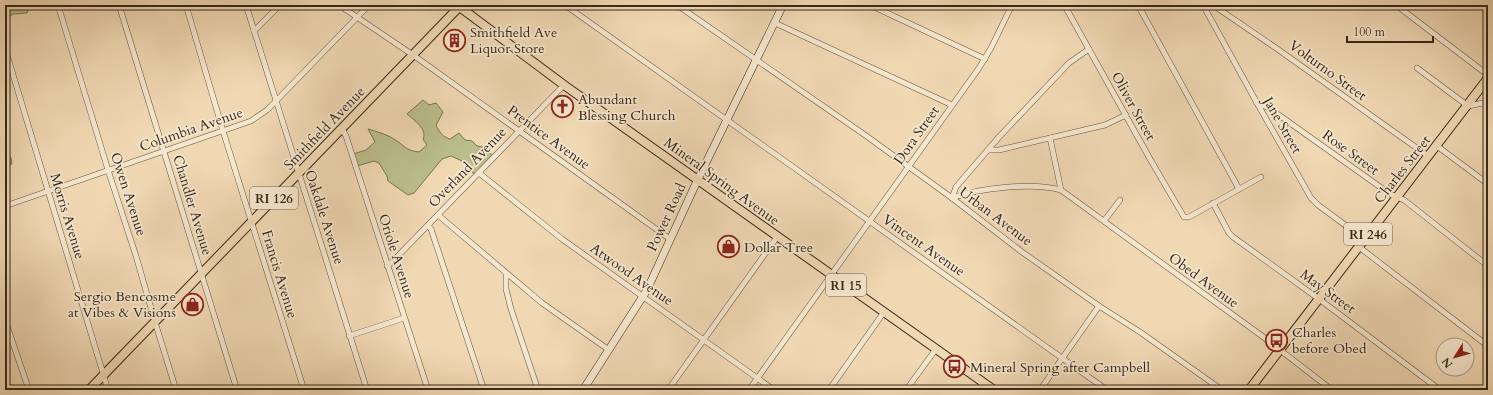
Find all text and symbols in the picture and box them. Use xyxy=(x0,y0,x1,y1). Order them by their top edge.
scale bar xyxy=(1347,18,1433,44)
place label: Smithfield Ave Liquor Store xyxy=(470,23,557,58)
text: 100 m xyxy=(1353,24,1386,40)
building icon: Smithfield Ave Liquor Store xyxy=(441,27,467,53)
street label: Volturno Street xyxy=(1285,36,1371,105)
street label: Oliver Street xyxy=(1107,69,1160,144)
street label: Smithfield Avenue xyxy=(280,82,369,174)
place label: Abundant Blessing Church xyxy=(578,90,676,125)
street label: Jane Street xyxy=(1258,92,1307,158)
church icon: Abundant Blessing Church xyxy=(549,94,575,120)
street label: Prentice Avenue xyxy=(503,101,594,174)
street label: Dora Street xyxy=(889,102,944,168)
street label: Columbia Avenue xyxy=(137,103,245,156)
street label: Overland Avenue xyxy=(424,123,511,212)
street label: Rose Street xyxy=(1319,125,1383,180)
street label: Charles Street xyxy=(1370,131,1435,207)
street label: Mineral Spring Avenue xyxy=(660,133,783,230)
street label: Owen Avenue xyxy=(106,150,151,238)
street label: Chandler Avenue xyxy=(168,153,217,258)
street label: Oakdale Avenue xyxy=(300,168,349,267)
street label: Morris Avenue xyxy=(45,171,90,261)
street label: Power Road xyxy=(642,180,691,254)
street label: Urban Avenue xyxy=(955,183,1036,250)
road number: RI 126 xyxy=(250,187,298,209)
street label: Vincent Avenue xyxy=(879,210,969,281)
street label: Oriole Avenue xyxy=(374,211,419,301)
road number: RI 246 xyxy=(1344,223,1392,245)
street label: Francis Avenue xyxy=(257,228,302,321)
shop icon: Dollar Tree xyxy=(716,234,742,260)
place label: Dollar Tree xyxy=(744,238,813,257)
street label: Atwood Avenue xyxy=(586,239,677,310)
street label: Obed Avenue xyxy=(1165,248,1243,312)
street label: May Street xyxy=(1296,265,1360,318)
road number: RI 15 xyxy=(826,274,866,296)
place label: Sergio Bencosme at Vibes & Visions xyxy=(68,287,176,322)
shop icon: Sergio Bencosme at Vibes & Visions xyxy=(179,291,205,317)
place label: Charles before Obed xyxy=(1292,323,1367,358)
bus stop icon: Charles before Obed xyxy=(1264,327,1290,353)
north arrow xyxy=(1435,337,1475,377)
bus stop icon: Mineral Spring after Campbell xyxy=(942,354,968,380)
text: N xyxy=(1438,354,1456,371)
place label: Mineral Spring after Campbell xyxy=(970,358,1150,377)

